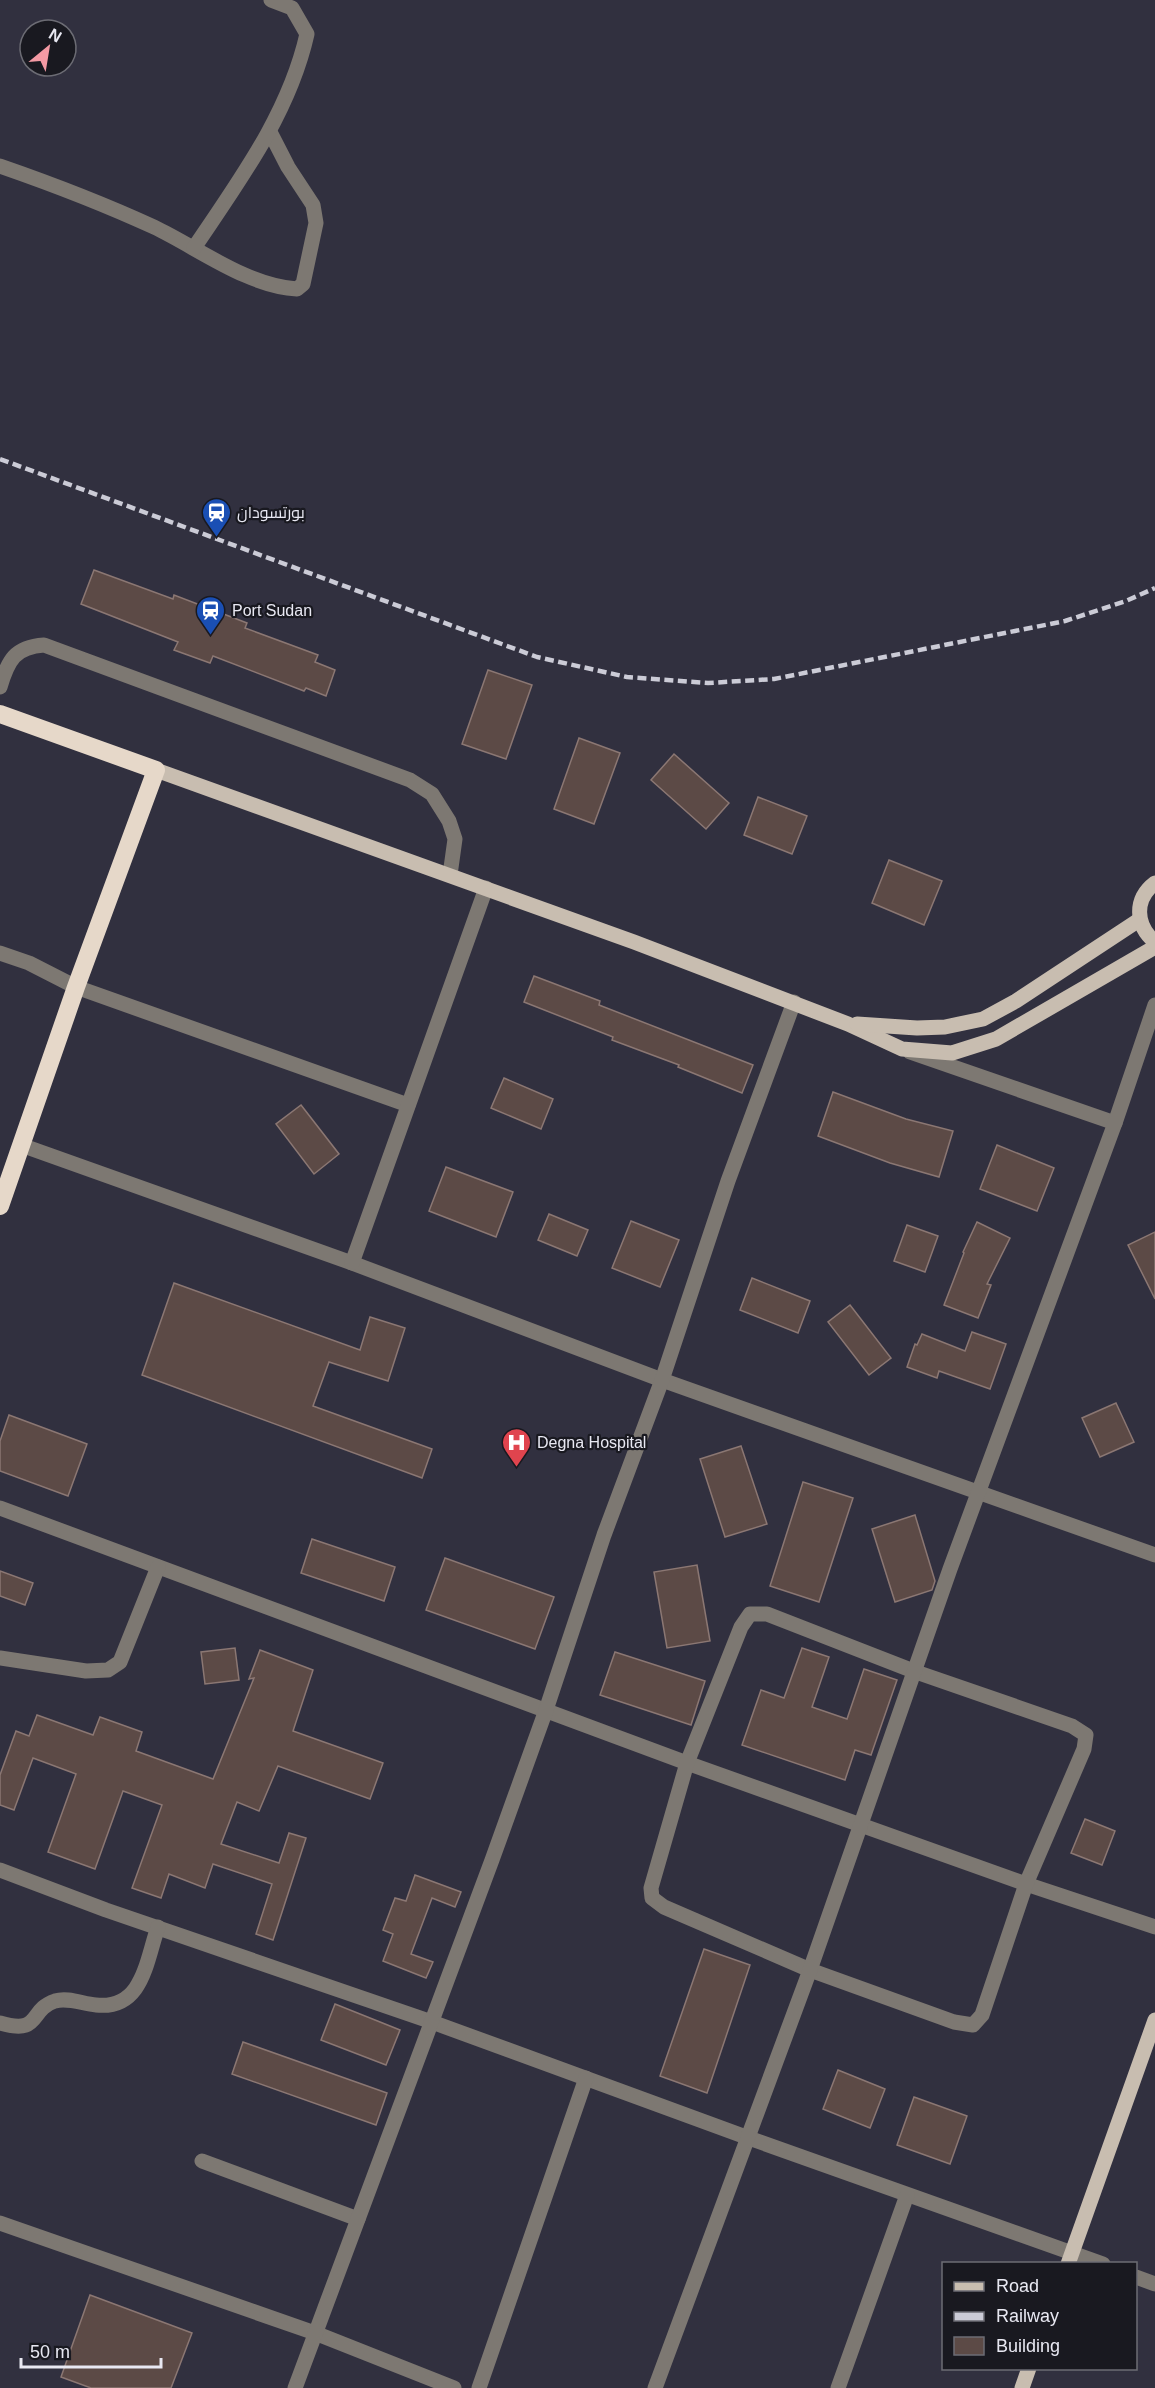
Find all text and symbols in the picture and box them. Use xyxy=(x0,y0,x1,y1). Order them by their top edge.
north arrow xyxy=(18,18,78,78)
text: N xyxy=(46,25,65,46)
station icon: بورتسودان xyxy=(200,496,232,538)
place label: بورتسودان xyxy=(237,504,305,523)
station icon: Port Sudan xyxy=(195,594,227,636)
place label: Port Sudan xyxy=(232,602,312,619)
hospital icon: Degna Hospital xyxy=(500,1426,532,1468)
place label: Degna Hospital xyxy=(537,1434,646,1451)
legend xyxy=(942,2262,1137,2370)
text: Road xyxy=(996,2276,1039,2296)
text: Railway xyxy=(996,2306,1059,2326)
scale bar xyxy=(21,2331,160,2369)
text: Building xyxy=(996,2336,1060,2356)
text: 50 m xyxy=(30,2342,70,2362)

